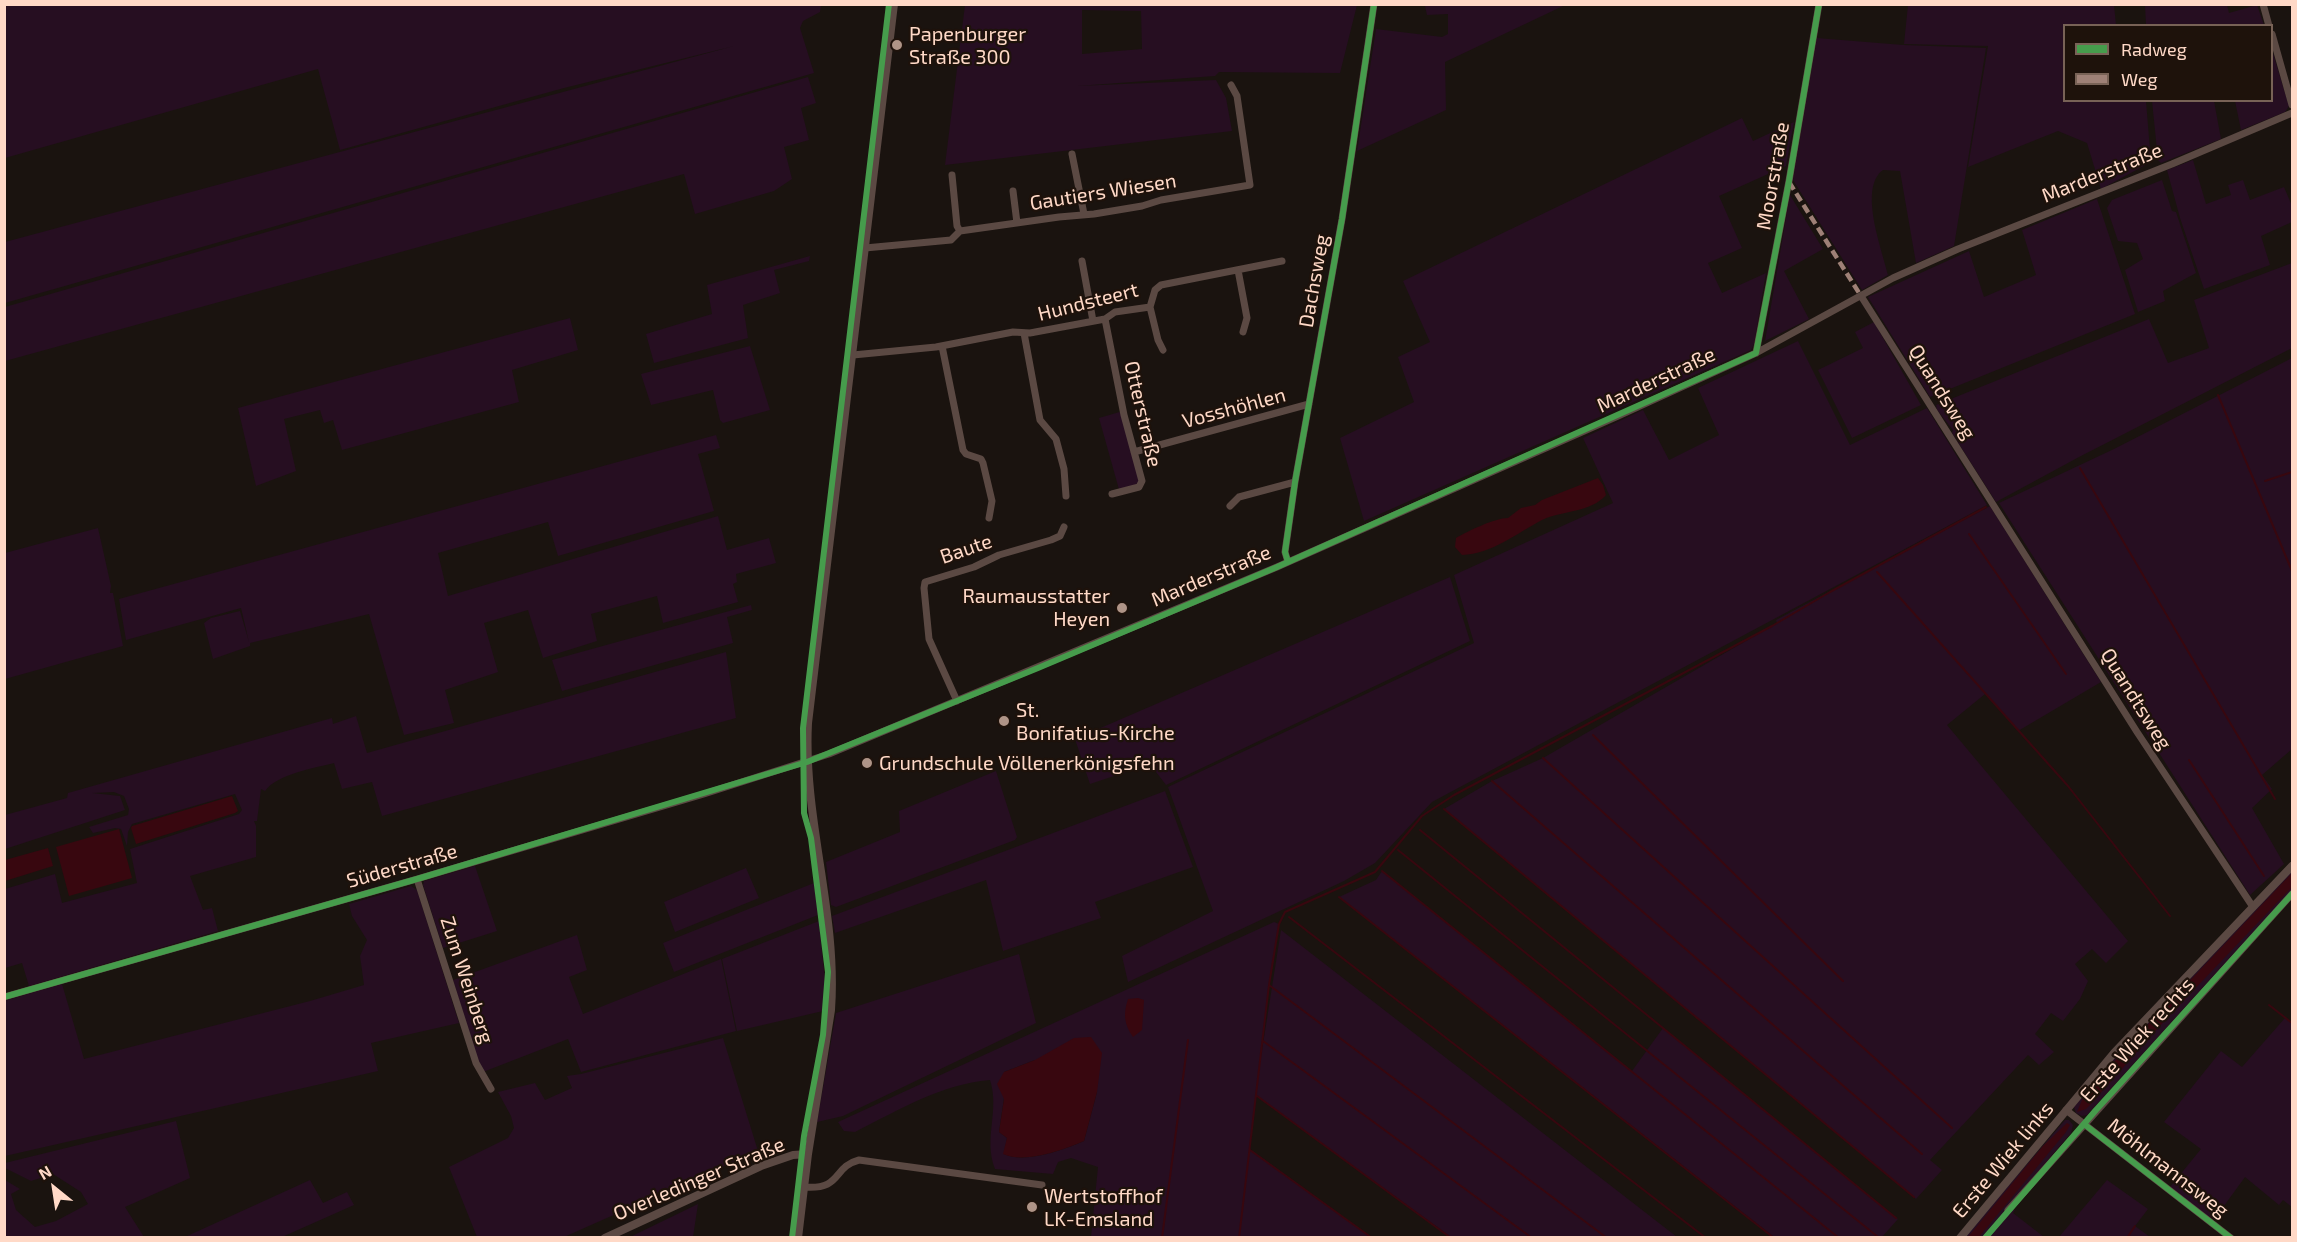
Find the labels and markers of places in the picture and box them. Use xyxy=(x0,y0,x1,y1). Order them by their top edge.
place label: Papenburger Straße 300 xyxy=(909,22,1026,69)
marker: Papenburger Straße 300 xyxy=(890,38,904,52)
place label: Raumausstatter Heyen xyxy=(962,584,1110,631)
marker: Raumausstatter Heyen xyxy=(1115,601,1129,615)
place label: St. Bonifatius-Kirche xyxy=(1016,698,1175,745)
marker: St. Bonifatius-Kirche xyxy=(997,714,1011,728)
place label: Grundschule Völlenerkönigsfehn xyxy=(879,751,1174,775)
marker: Grundschule Völlenerkönigsfehn xyxy=(860,756,874,770)
place label: Wertstoffhof LK-Emsland xyxy=(1044,1184,1163,1231)
marker: Wertstoffhof LK-Emsland xyxy=(1025,1200,1039,1214)

